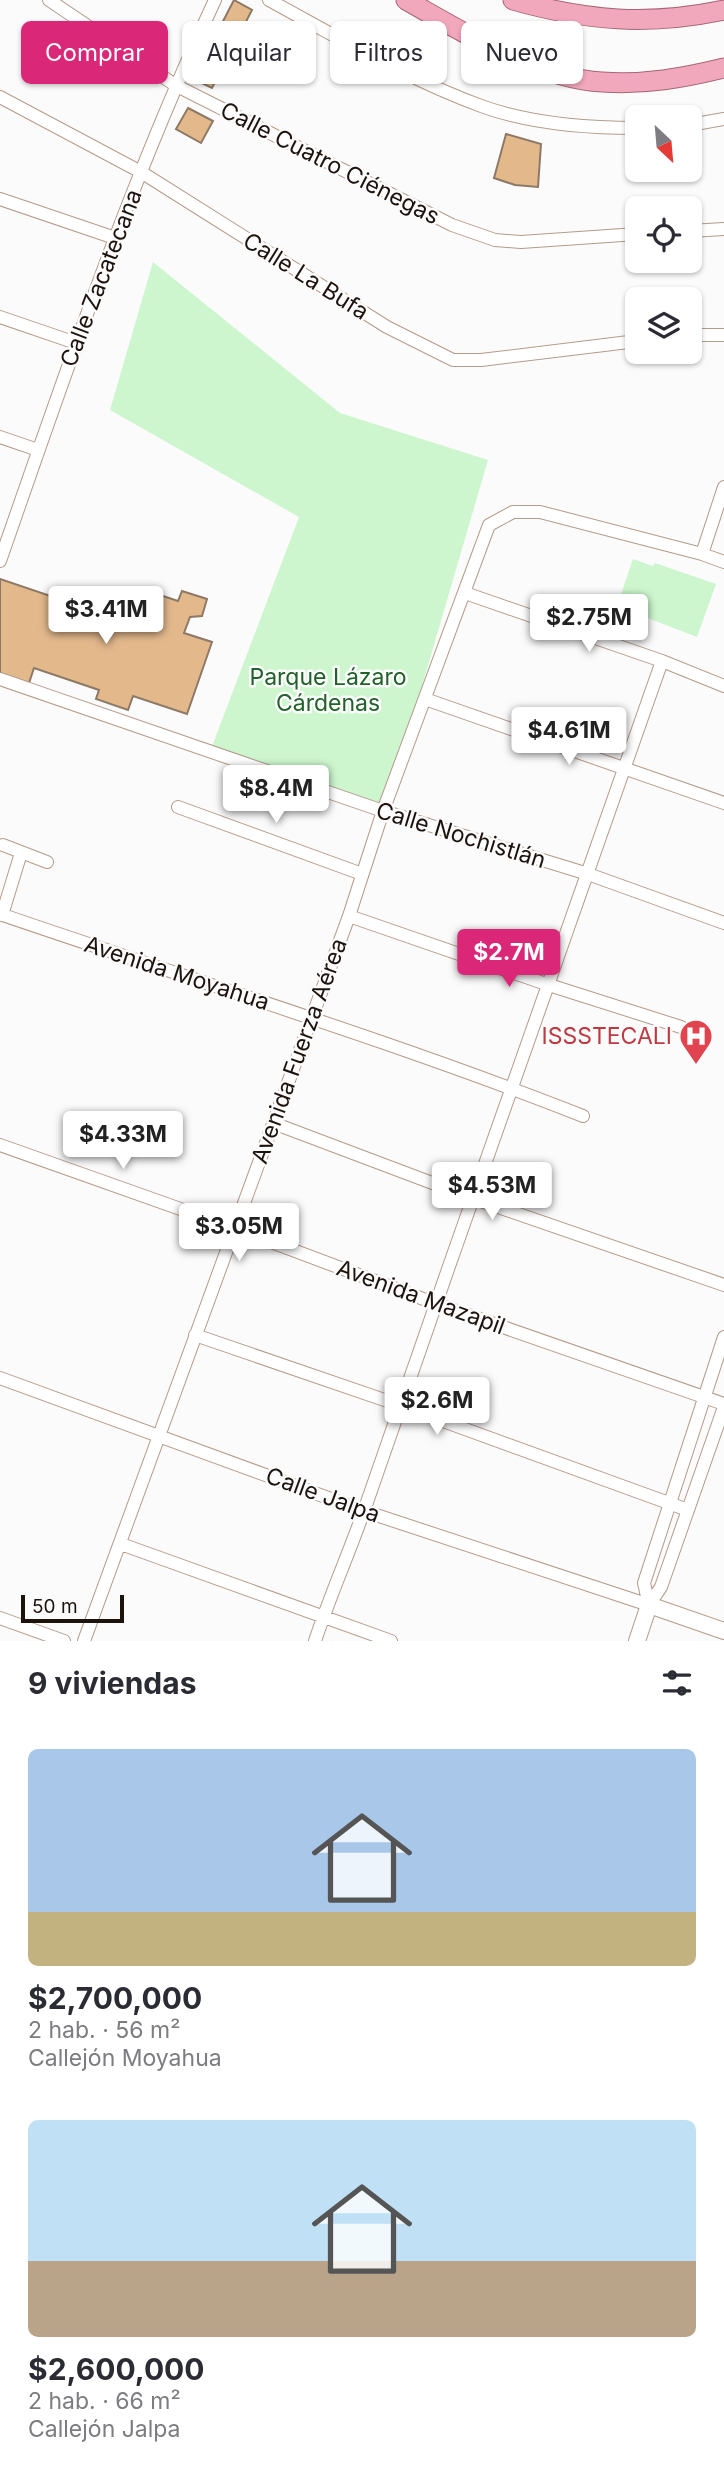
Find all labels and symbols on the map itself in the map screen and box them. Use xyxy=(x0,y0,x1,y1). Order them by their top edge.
street label: Calle Cuatro Ciénegas xyxy=(216,96,444,230)
north arrow xyxy=(625,105,702,182)
street label: Calle Zacatecana xyxy=(54,185,148,371)
street label: Calle La Bufa xyxy=(238,226,374,326)
pin: $3.41M xyxy=(49,586,163,646)
pin: $2.75M xyxy=(532,594,646,654)
park label: Parque Lázaro Cárdenas xyxy=(249,663,407,717)
pin: $4.61M xyxy=(512,708,626,767)
pin: $8.4M xyxy=(227,766,325,825)
street label: Calle Nochistlán xyxy=(373,796,549,874)
street label: Avenida Moyahua xyxy=(81,930,273,1016)
pin: $2.7M xyxy=(460,930,558,989)
street label: Avenida Fuerza Aérea xyxy=(245,935,353,1167)
hospital icon: ISSSTECALI xyxy=(677,1017,715,1066)
place label: ISSSTECALI xyxy=(541,1022,672,1050)
pin: $4.33M xyxy=(66,1112,180,1171)
pin: $4.53M xyxy=(435,1162,549,1222)
pin: $3.05M xyxy=(182,1204,296,1263)
street label: Avenida Mazapil xyxy=(333,1254,509,1340)
pin: $2.6M xyxy=(388,1378,486,1437)
street label: Calle Jalpa xyxy=(262,1461,384,1529)
scale bar xyxy=(21,1592,124,1624)

